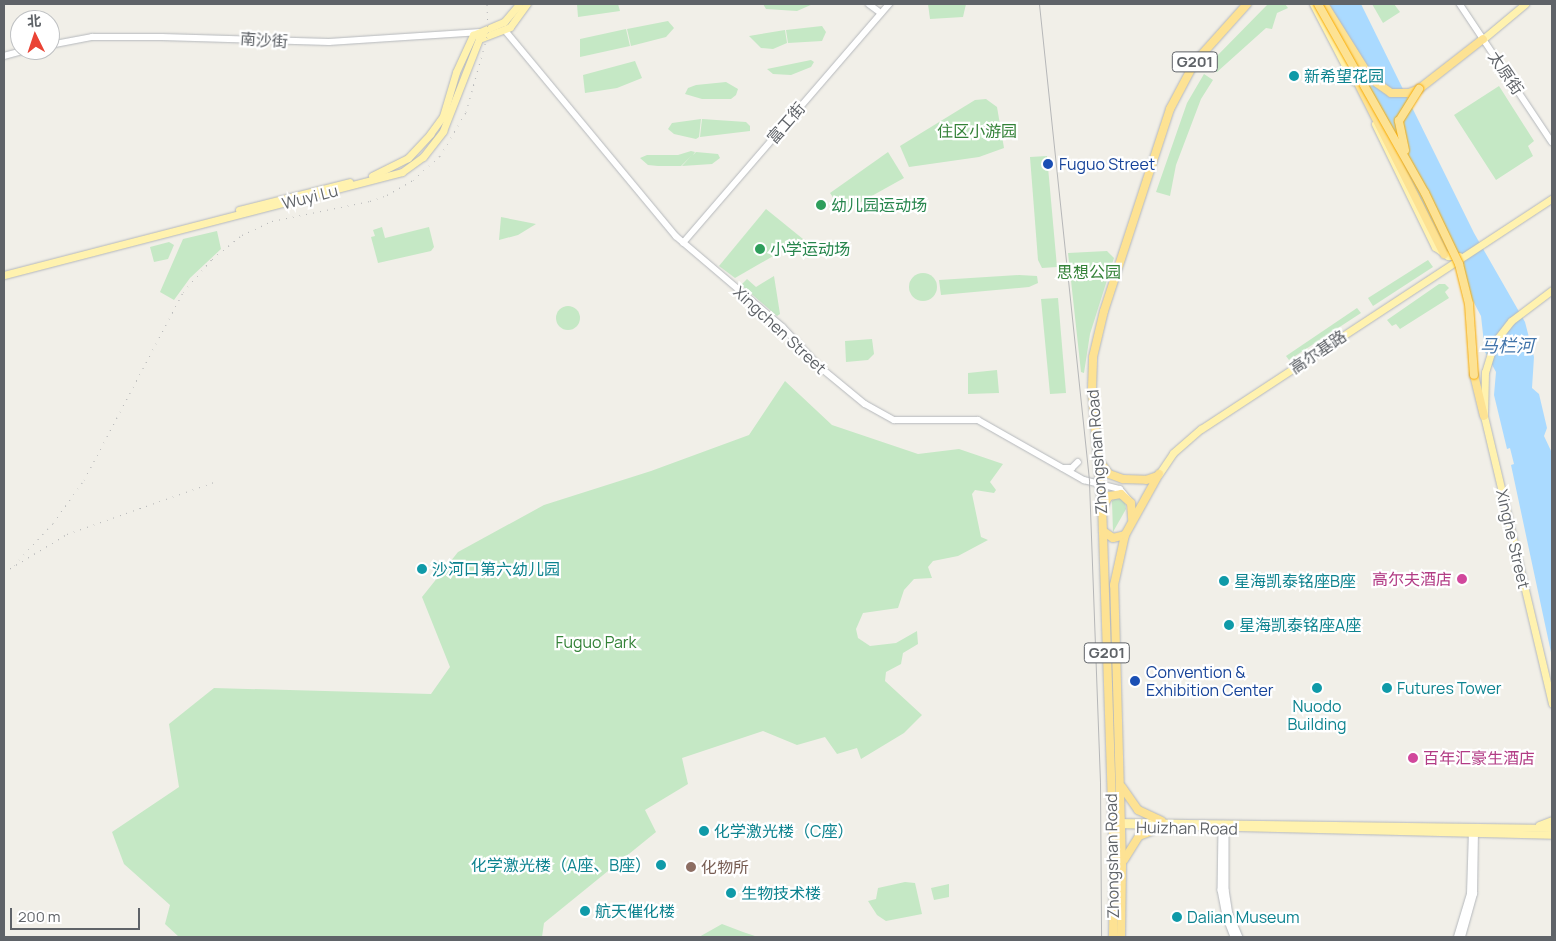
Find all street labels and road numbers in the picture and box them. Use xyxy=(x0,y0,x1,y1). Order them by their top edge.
street label: 南沙街 xyxy=(239,29,289,51)
street label: 太原街 xyxy=(1485,48,1527,98)
road number: G201 xyxy=(1171,50,1219,74)
street label: 富工街 xyxy=(763,99,809,147)
street label: Wuyi Lu xyxy=(280,181,340,213)
street label: Xingchen Street xyxy=(730,282,830,378)
street label: 高尔基路 xyxy=(1286,326,1350,378)
street label: Zhongshan Road xyxy=(1083,389,1111,515)
street label: Xinghe Street xyxy=(1492,487,1534,591)
road number: G201 xyxy=(1083,640,1131,666)
street label: Zhongshan Road xyxy=(1101,793,1123,919)
street label: Huizhan Road xyxy=(1136,818,1238,838)

